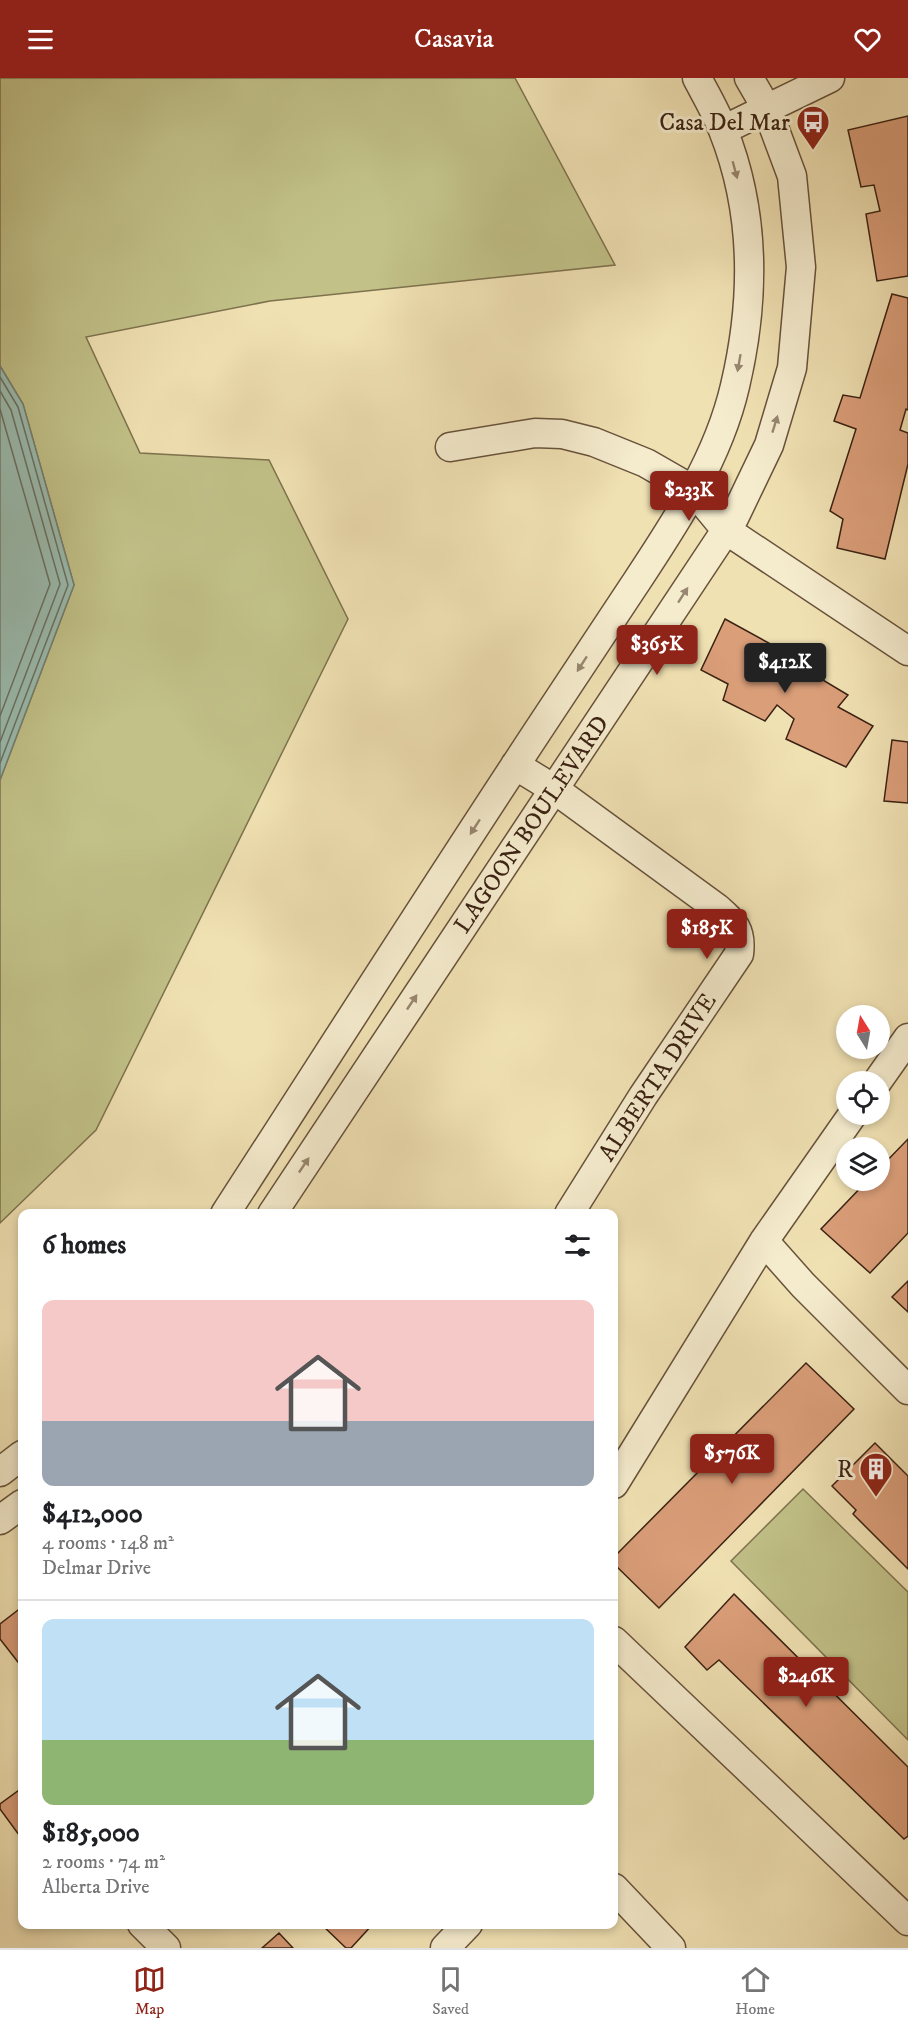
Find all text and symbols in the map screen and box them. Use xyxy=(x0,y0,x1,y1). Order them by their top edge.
text: Casavia xyxy=(414,22,494,56)
icon: menu xyxy=(24,23,57,56)
icon: heart xyxy=(851,23,884,56)
bus stop icon: Casa Del Mar xyxy=(795,104,831,151)
place label: Casa Del Mar xyxy=(659,108,790,138)
one-way arrow xyxy=(731,161,741,180)
one-way arrow xyxy=(735,354,744,373)
one-way arrow xyxy=(771,415,780,433)
pin: $233K xyxy=(647,471,731,522)
text: $233K xyxy=(664,478,714,503)
one-way arrow xyxy=(677,587,688,603)
pin: $365K xyxy=(615,625,699,676)
text: $365K xyxy=(631,632,683,657)
pin: $412K xyxy=(743,643,827,694)
text: $412K xyxy=(758,650,812,675)
one-way arrow xyxy=(576,655,588,671)
street label: LAGOON BOULEVARD xyxy=(448,710,616,939)
one-way arrow xyxy=(470,819,481,835)
pin: $185K xyxy=(665,909,749,960)
text: $185K xyxy=(681,916,733,941)
street label: ALBERTA DRIVE xyxy=(592,988,723,1167)
one-way arrow xyxy=(406,995,418,1011)
north arrow xyxy=(836,1005,890,1059)
map controls xyxy=(836,1005,890,1191)
button: locate xyxy=(836,1071,890,1125)
button: layers xyxy=(836,1137,890,1191)
one-way arrow xyxy=(298,1157,309,1173)
text: 6 homes xyxy=(42,1229,126,1262)
icon: filters xyxy=(561,1229,594,1262)
icon: home xyxy=(264,1339,372,1447)
pin: $576K xyxy=(690,1434,774,1485)
text: $576K xyxy=(704,1441,760,1466)
building icon: R xyxy=(858,1451,894,1498)
place label: R xyxy=(837,1455,853,1485)
text: $412,000 xyxy=(42,1498,143,1531)
text: 4 rooms · 148 m² xyxy=(42,1531,174,1556)
text: Delmar Drive xyxy=(42,1556,151,1581)
pin: $246K xyxy=(764,1657,848,1708)
icon: home xyxy=(264,1658,372,1766)
text: $246K xyxy=(778,1664,834,1689)
text: $185,000 xyxy=(42,1817,140,1850)
text: 2 rooms · 74 m² xyxy=(42,1850,165,1875)
text: Alberta Drive xyxy=(42,1875,150,1900)
tab: Map xyxy=(133,1963,166,2019)
tab: Saved xyxy=(432,1963,469,2019)
tab: Home xyxy=(735,1963,775,2019)

